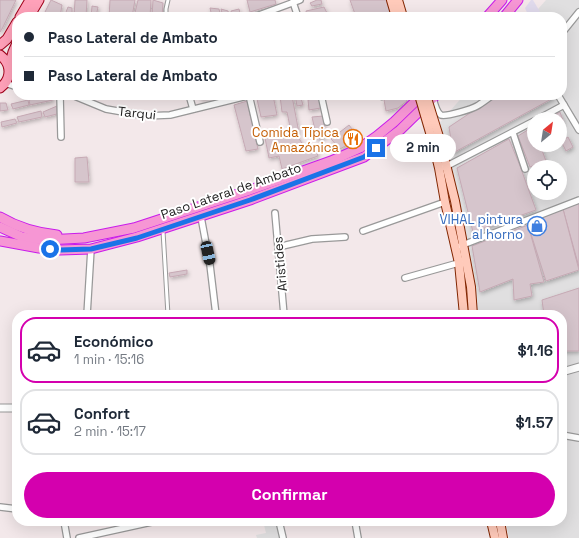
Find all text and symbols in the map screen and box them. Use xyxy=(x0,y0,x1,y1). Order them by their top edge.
text: Paso Lateral de Ambato xyxy=(48,28,218,47)
text: Paso Lateral de Ambato xyxy=(48,66,218,85)
street label: Tarqui xyxy=(117,103,157,123)
north arrow xyxy=(527,112,567,152)
map controls xyxy=(527,112,567,200)
place label: Comida Típica Amazónica xyxy=(252,124,340,156)
restaurant icon: Comida Típica Amazónica xyxy=(342,128,364,150)
callout: 2 min xyxy=(390,134,456,162)
route end xyxy=(367,139,385,157)
text: 2 min xyxy=(406,139,440,156)
street label: Paso Lateral de Ambato xyxy=(159,159,303,223)
button: locate xyxy=(527,160,567,200)
place label: VIHAL pintura al horno xyxy=(440,211,524,243)
shop icon: VIHAL pintura al horno xyxy=(526,215,548,237)
street label: Aristides xyxy=(269,236,291,292)
route start xyxy=(41,240,59,258)
car xyxy=(200,240,216,266)
icon: car xyxy=(26,332,62,368)
text: Económico xyxy=(74,332,153,351)
text: $1.16 xyxy=(517,341,553,360)
text: 1 min · 15:16 xyxy=(74,351,144,368)
icon: car xyxy=(26,404,62,440)
text: Confort xyxy=(74,404,130,423)
text: $1.57 xyxy=(516,413,553,432)
text: 2 min · 15:17 xyxy=(74,423,146,440)
button: Confirmar xyxy=(24,472,555,518)

